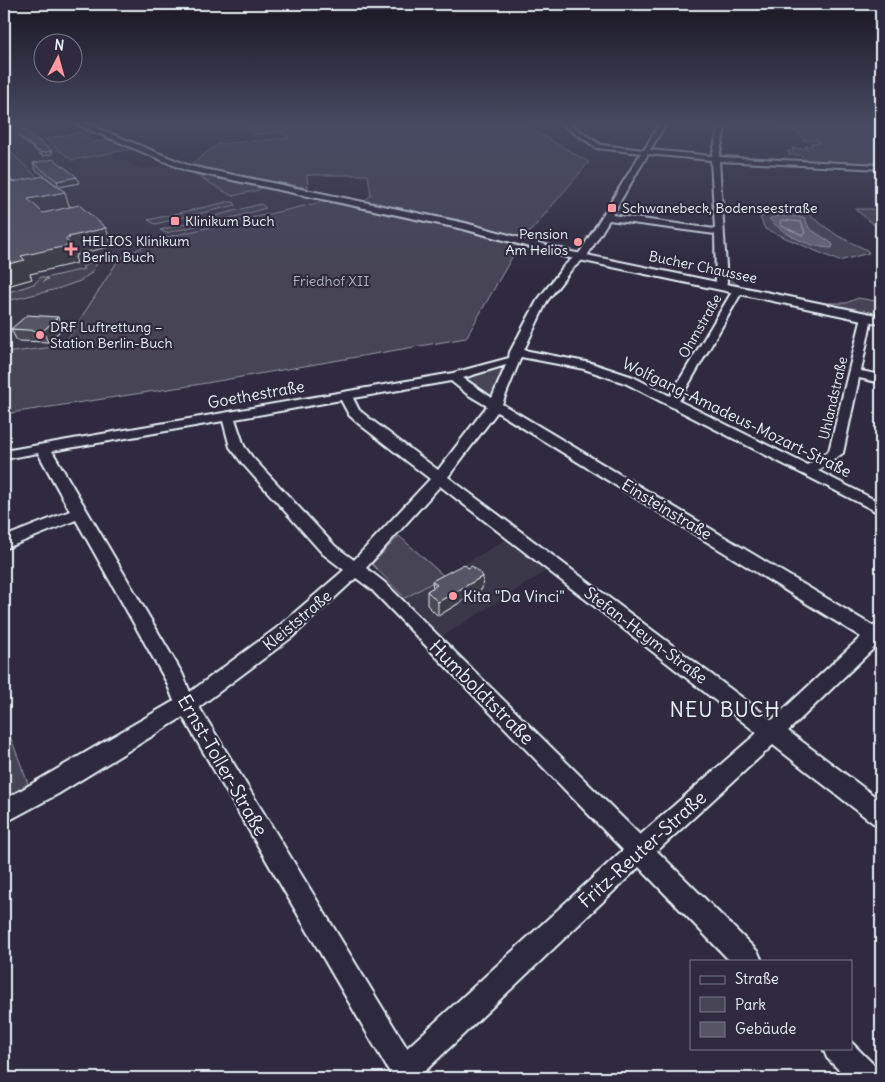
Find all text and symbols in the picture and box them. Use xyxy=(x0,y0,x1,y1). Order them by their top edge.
north arrow xyxy=(32,32,82,82)
text: N xyxy=(54,36,65,55)
place label: Schwanebeck, Bodenseestraße xyxy=(622,199,817,217)
marker: Schwanebeck, Bodenseestraße xyxy=(606,202,618,214)
place label: Klinikum Buch xyxy=(185,212,275,230)
marker: Klinikum Buch xyxy=(169,215,181,227)
place label: Pension Am Helios xyxy=(505,225,568,259)
place label: HELIOS Klinikum Berlin Buch xyxy=(82,232,189,266)
marker: Pension Am Helios xyxy=(572,236,584,248)
marker: HELIOS Klinikum Berlin Buch xyxy=(64,242,78,256)
street label: Bucher Chaussee xyxy=(647,247,759,287)
park label: Friedhof XII xyxy=(293,272,369,290)
street label: Ohmstraße xyxy=(674,291,726,361)
place label: DRF Luftrettung – Station Berlin-Buch xyxy=(50,318,173,352)
marker: DRF Luftrettung – Station Berlin-Buch xyxy=(34,329,46,341)
street label: Wolfgang-Amadeus-Mozart-Straße xyxy=(619,353,855,481)
street label: Uhlandstraße xyxy=(815,355,851,441)
street label: Goethestraße xyxy=(206,376,306,412)
street label: Einsteinstraße xyxy=(618,474,716,544)
street label: Stefan-Heym-Straße xyxy=(581,582,711,688)
street label: Kleiststraße xyxy=(258,585,336,655)
place label: Kita "Da Vinci" xyxy=(463,586,565,606)
marker: Kita "Da Vinci" xyxy=(447,590,459,602)
street label: Humboldtstraße xyxy=(425,635,539,749)
street label: Ernst-Toller-Straße xyxy=(173,690,273,840)
district label: NEU BUCH xyxy=(669,696,781,723)
street label: Fritz-Reuter-Straße xyxy=(573,785,711,913)
legend xyxy=(690,960,852,1050)
text: Straße xyxy=(735,969,779,988)
text: Park xyxy=(735,995,766,1014)
text: Gebäude xyxy=(735,1019,796,1038)

